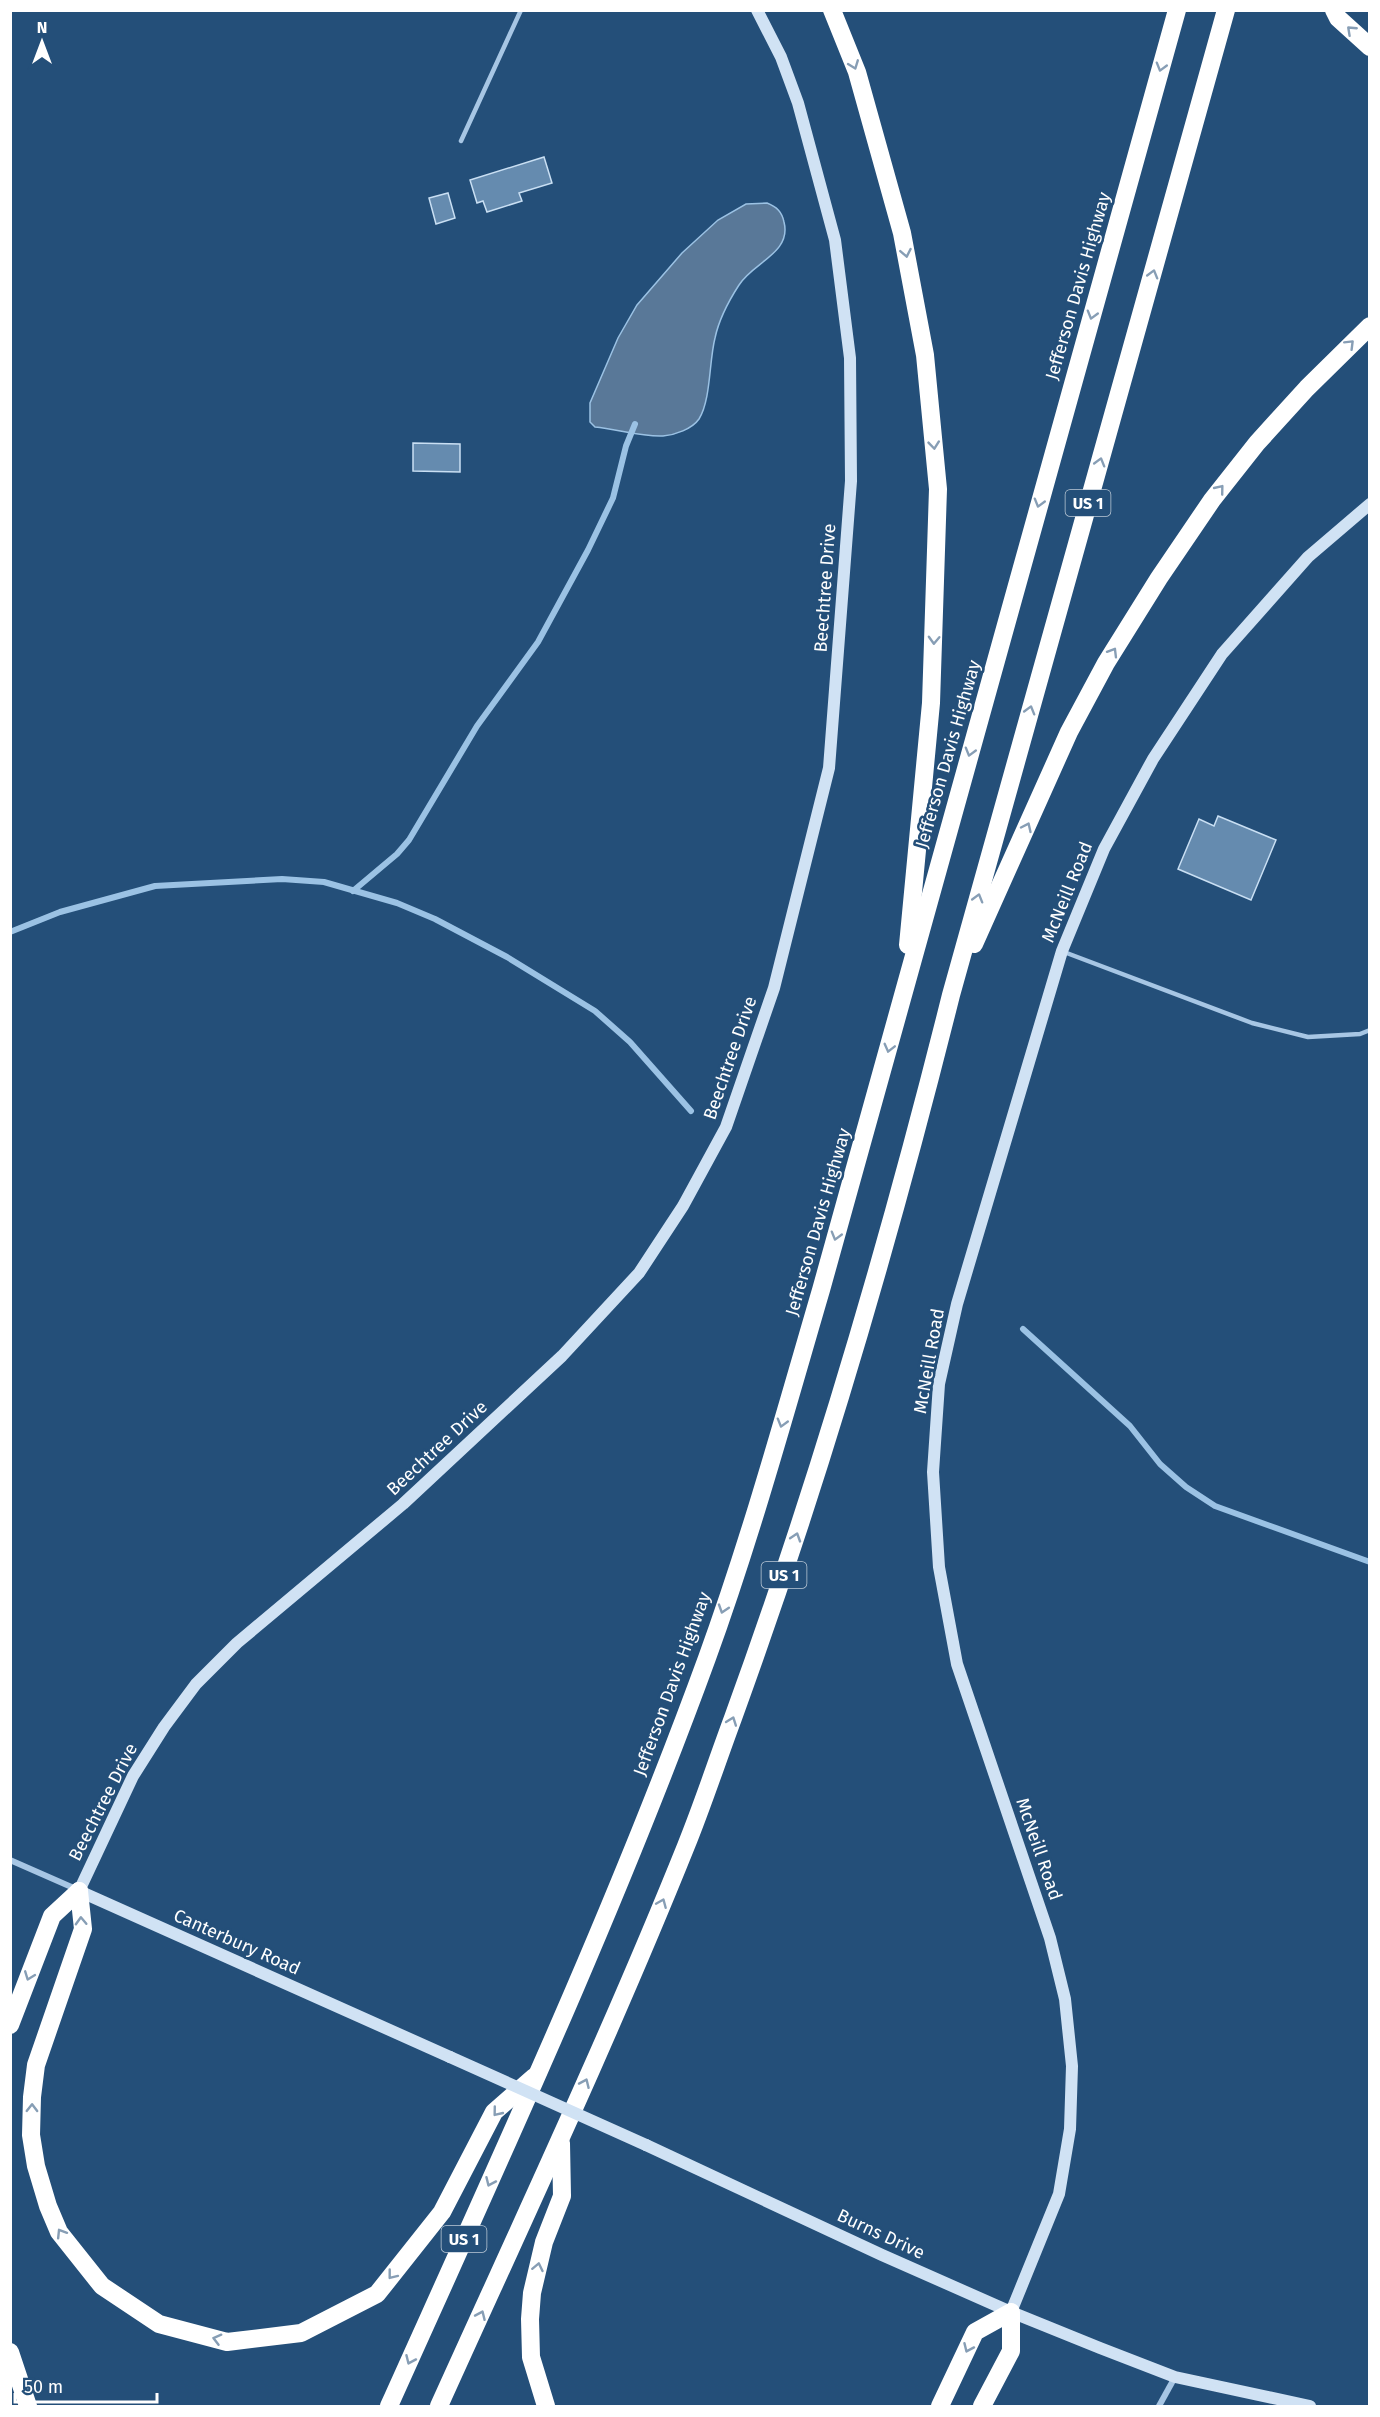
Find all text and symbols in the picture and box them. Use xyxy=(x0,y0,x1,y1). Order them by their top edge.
north arrow xyxy=(12,12,72,72)
text: N xyxy=(37,18,47,37)
one-way arrow xyxy=(1347,26,1357,37)
one-way arrow xyxy=(846,59,859,70)
one-way arrow xyxy=(1156,61,1168,72)
street label: Jefferson Davis Highway xyxy=(1041,189,1115,382)
one-way arrow xyxy=(899,248,911,257)
one-way arrow xyxy=(1146,269,1158,280)
one-way arrow xyxy=(1086,310,1099,320)
one-way arrow xyxy=(1343,341,1354,352)
one-way arrow xyxy=(927,441,940,450)
one-way arrow xyxy=(1093,457,1105,468)
one-way arrow xyxy=(1213,485,1224,496)
road number: US 1 xyxy=(1066,490,1110,516)
one-way arrow xyxy=(1034,498,1047,508)
street label: Beechtree Drive xyxy=(810,523,840,653)
one-way arrow xyxy=(927,636,940,645)
one-way arrow xyxy=(1105,648,1117,658)
street label: Jefferson Davis Highway xyxy=(911,657,985,850)
one-way arrow xyxy=(1023,705,1035,716)
one-way arrow xyxy=(965,747,978,757)
one-way arrow xyxy=(1020,823,1032,834)
street label: McNeill Road xyxy=(1037,838,1097,946)
one-way arrow xyxy=(970,893,983,903)
street label: Beechtree Drive xyxy=(699,993,761,1123)
one-way arrow xyxy=(884,1043,897,1053)
street label: Jefferson Davis Highway xyxy=(781,1125,855,1318)
one-way arrow xyxy=(831,1230,843,1241)
street label: McNeill Road xyxy=(909,1307,949,1415)
street label: Beechtree Drive xyxy=(382,1396,492,1500)
one-way arrow xyxy=(777,1417,789,1428)
one-way arrow xyxy=(789,1532,801,1543)
road number: US 1 xyxy=(762,1562,806,1588)
street label: Jefferson Davis Highway xyxy=(628,1589,716,1779)
one-way arrow xyxy=(718,1603,730,1614)
one-way arrow xyxy=(724,1717,737,1727)
street label: Beechtree Drive xyxy=(64,1739,142,1865)
street label: McNeill Road xyxy=(1011,1795,1067,1903)
one-way arrow xyxy=(655,1899,667,1910)
street label: Canterbury Road xyxy=(170,1904,304,1980)
one-way arrow xyxy=(75,1916,88,1925)
one-way arrow xyxy=(24,1970,37,1980)
one-way arrow xyxy=(578,2078,590,2089)
one-way arrow xyxy=(25,2103,38,2112)
one-way arrow xyxy=(494,2105,505,2116)
one-way arrow xyxy=(485,2176,497,2187)
street label: Burns Drive xyxy=(834,2204,928,2264)
road number: US 1 xyxy=(442,2226,486,2252)
one-way arrow xyxy=(57,2229,69,2239)
one-way arrow xyxy=(531,2262,544,2272)
one-way arrow xyxy=(389,2268,400,2279)
one-way arrow xyxy=(473,2310,485,2321)
one-way arrow xyxy=(212,2334,223,2346)
one-way arrow xyxy=(963,2342,975,2353)
one-way arrow xyxy=(405,2354,417,2365)
scale bar xyxy=(15,2366,158,2404)
text: 50 m xyxy=(24,2376,63,2398)

